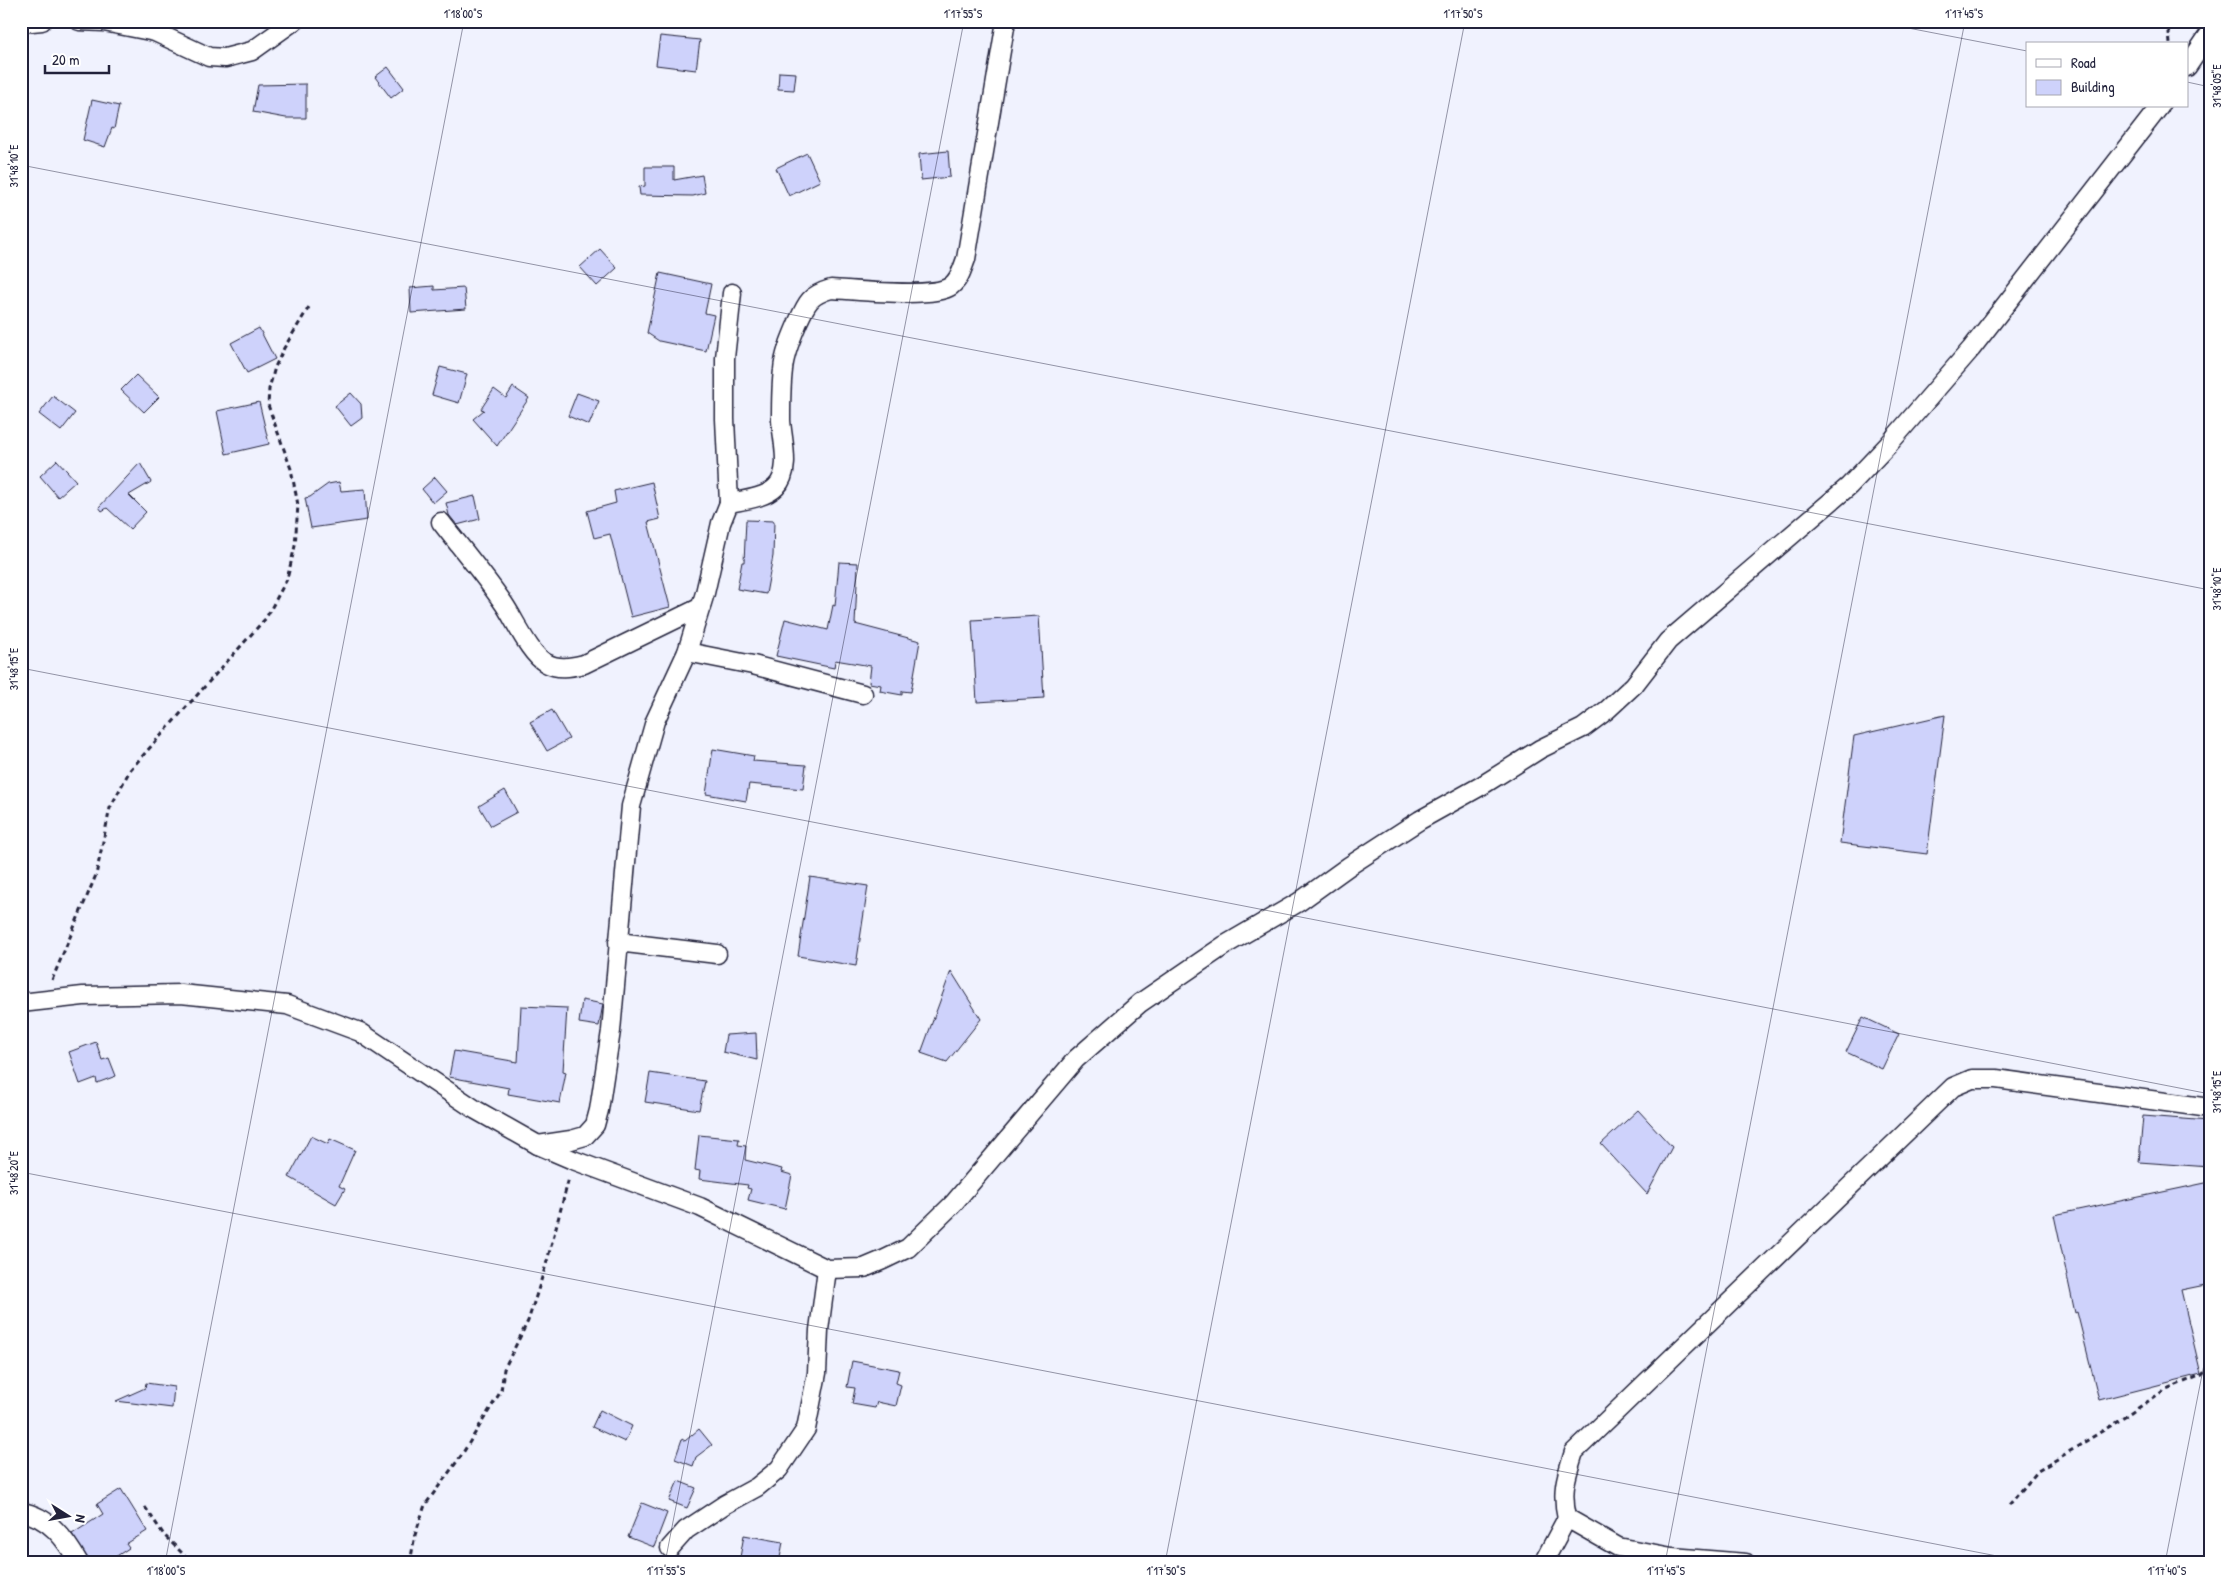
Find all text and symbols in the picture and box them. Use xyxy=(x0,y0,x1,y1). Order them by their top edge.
text: 1°18'00"S xyxy=(444,5,483,22)
text: 1°17'55"S xyxy=(944,5,983,22)
text: 1°17'50"S xyxy=(1443,5,1483,22)
text: 1°17'45"S xyxy=(1945,5,1984,22)
scale bar xyxy=(45,42,109,74)
legend xyxy=(2026,42,2188,108)
text: 20 m xyxy=(52,49,79,70)
text: Road xyxy=(2071,52,2096,73)
text: 31°48'05"E xyxy=(2208,64,2225,108)
text: Building xyxy=(2071,76,2115,97)
text: 31°48'10"E xyxy=(5,144,22,187)
text: 31°48'10"E xyxy=(2208,567,2225,610)
text: 31°48'15"E xyxy=(5,647,22,690)
text: 31°48'15"E xyxy=(2208,1070,2225,1113)
text: 31°48'20"E xyxy=(5,1150,22,1195)
north arrow xyxy=(42,1492,92,1542)
text: N xyxy=(71,1513,91,1525)
text: 1°18'00"S xyxy=(147,1562,186,1579)
text: 1°17'55"S xyxy=(647,1562,686,1579)
text: 1°17'50"S xyxy=(1146,1562,1186,1579)
text: 1°17'45"S xyxy=(1647,1562,1686,1579)
text: 1°17'40"S xyxy=(2148,1562,2187,1579)

